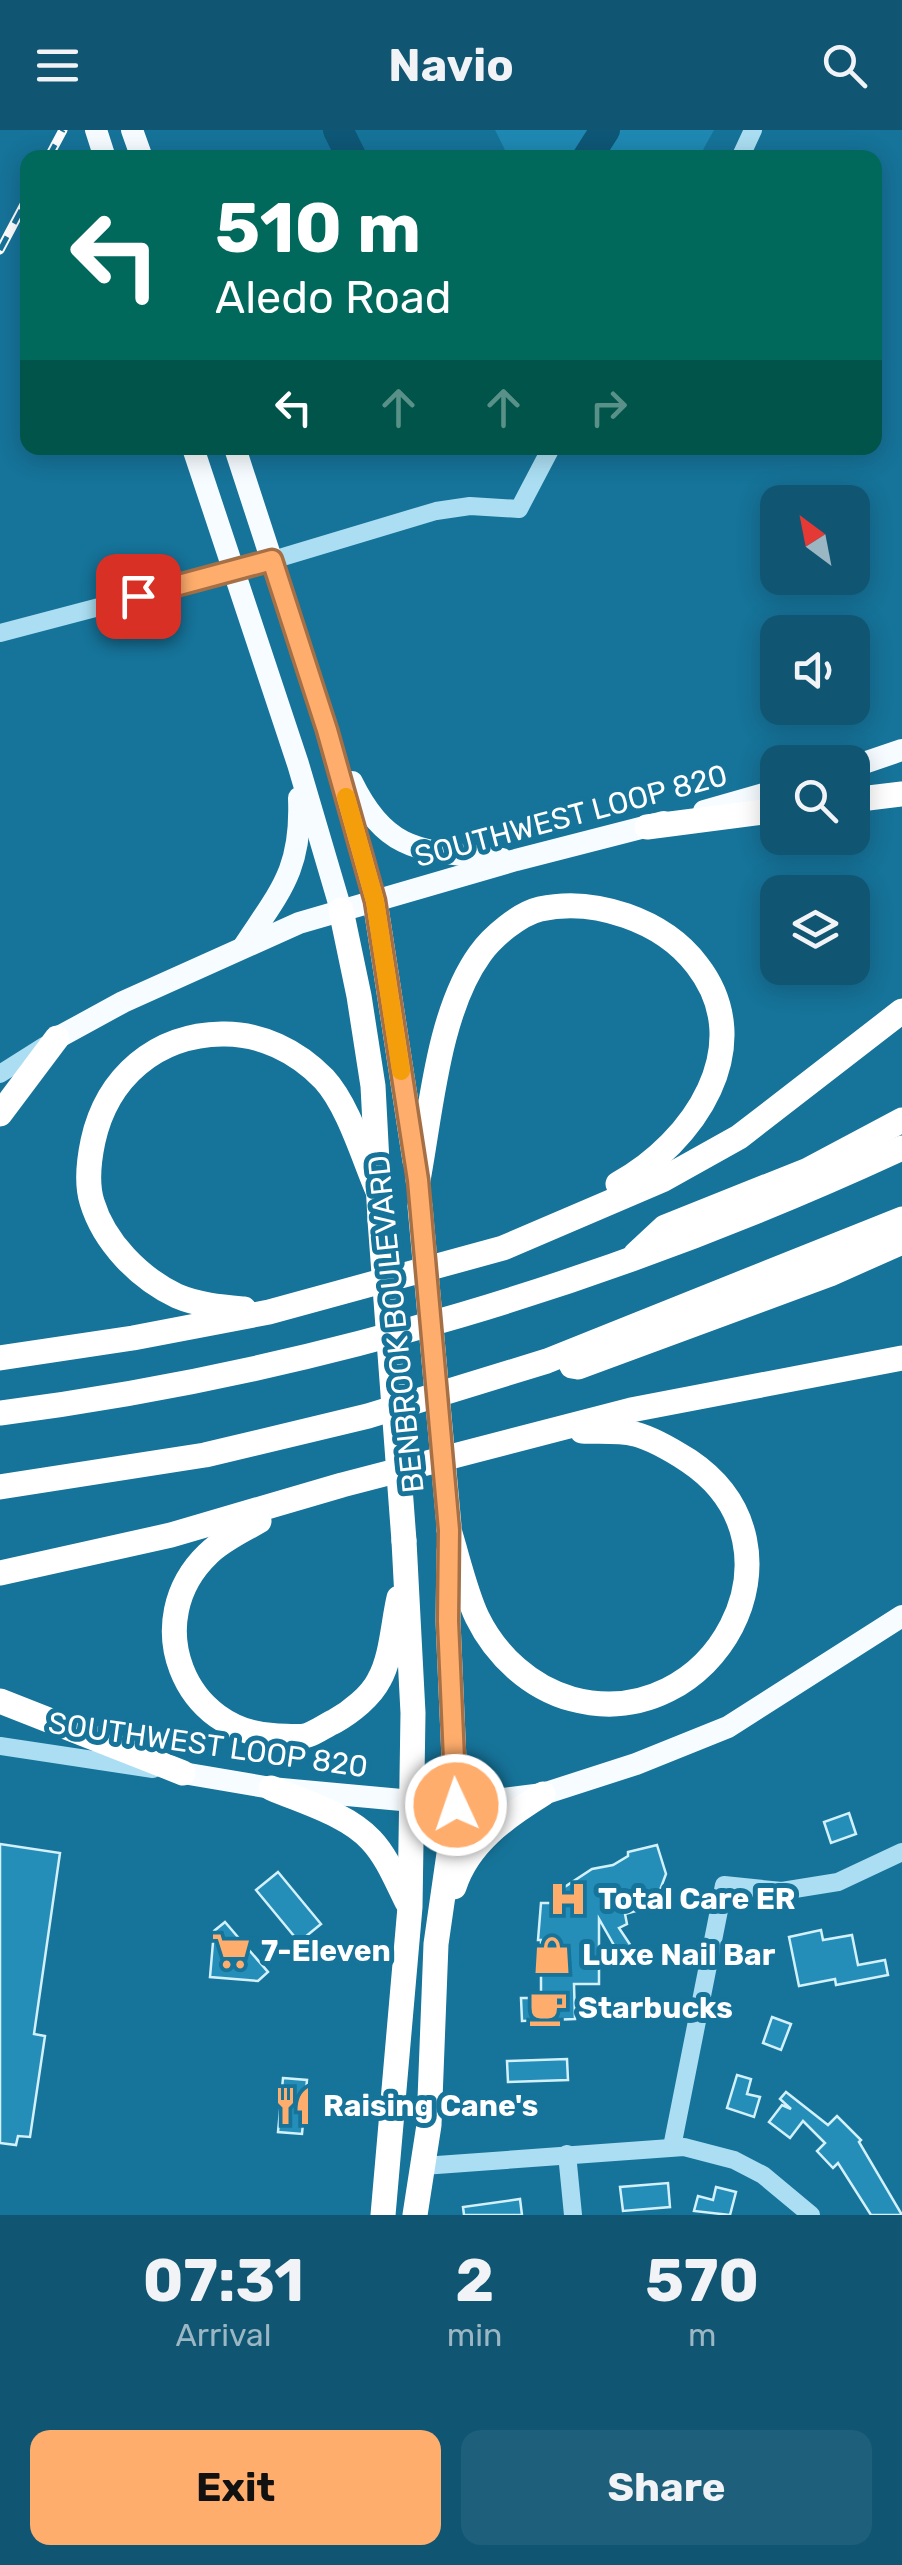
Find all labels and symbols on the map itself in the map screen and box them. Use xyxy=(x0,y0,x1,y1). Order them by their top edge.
north arrow xyxy=(760,485,870,595)
pin xyxy=(96,554,181,639)
street label: SOUTHWEST LOOP 820 xyxy=(411,757,731,875)
street label: BENBROOK BOULEVARD xyxy=(360,1153,432,1495)
street label: SOUTHWEST LOOP 820 xyxy=(46,1705,370,1785)
position arrow xyxy=(404,1753,508,1857)
hospital icon: Total Care ER xyxy=(547,1878,589,1920)
place label: Total Care ER xyxy=(598,1881,796,1917)
supermarket icon: 7-Eleven xyxy=(210,1930,252,1972)
place label: 7-Eleven xyxy=(261,1933,391,1969)
shop icon: Luxe Nail Bar xyxy=(531,1934,573,1976)
place label: Luxe Nail Bar xyxy=(582,1937,776,1973)
cafe icon: Starbucks xyxy=(527,1987,569,2029)
place label: Starbucks xyxy=(578,1990,733,2026)
restaurant icon: Raising Cane's xyxy=(272,2085,314,2127)
place label: Raising Cane's xyxy=(323,2088,538,2124)

